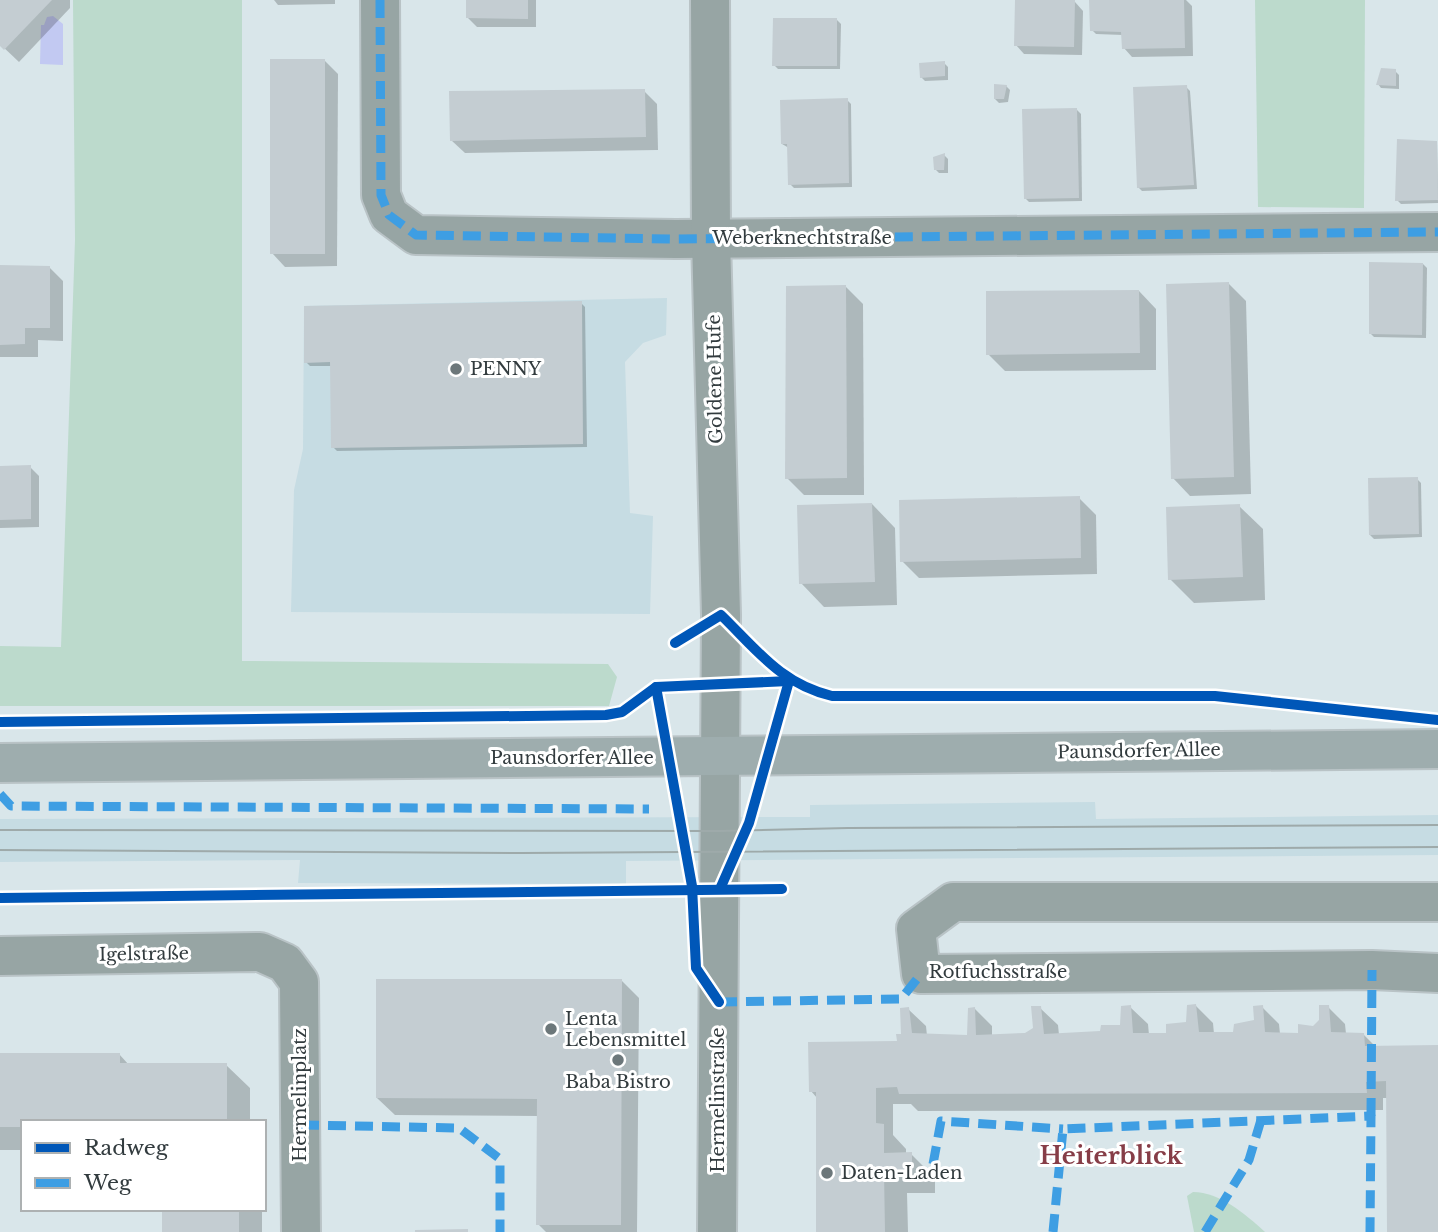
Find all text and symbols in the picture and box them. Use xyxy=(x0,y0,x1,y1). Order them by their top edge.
street label: Weberknechtstraße xyxy=(711,227,892,249)
street label: Goldene Hufe xyxy=(703,314,727,444)
place label: PENNY xyxy=(470,358,542,380)
marker: PENNY xyxy=(448,361,464,377)
street label: Paunsdorfer Allee xyxy=(1057,739,1221,763)
street label: Paunsdorfer Allee xyxy=(490,747,654,769)
street label: Igelstraße xyxy=(99,942,189,966)
street label: Rotfuchsstraße xyxy=(929,961,1067,983)
place label: Lenta Lebensmittel xyxy=(565,1008,686,1051)
marker: Lenta Lebensmittel xyxy=(543,1021,559,1037)
street label: Hermelinstraße xyxy=(707,1027,729,1173)
street label: Hermelinplatz xyxy=(289,1028,311,1162)
marker: Baba Bistro xyxy=(610,1052,626,1068)
place label: Baba Bistro xyxy=(565,1071,671,1093)
legend xyxy=(21,1120,266,1211)
text: Radweg xyxy=(84,1135,169,1161)
district label: Heiterblick xyxy=(1040,1141,1183,1170)
place label: Daten-Laden xyxy=(841,1162,962,1184)
marker: Daten-Laden xyxy=(819,1165,835,1181)
text: Weg xyxy=(83,1170,132,1196)

